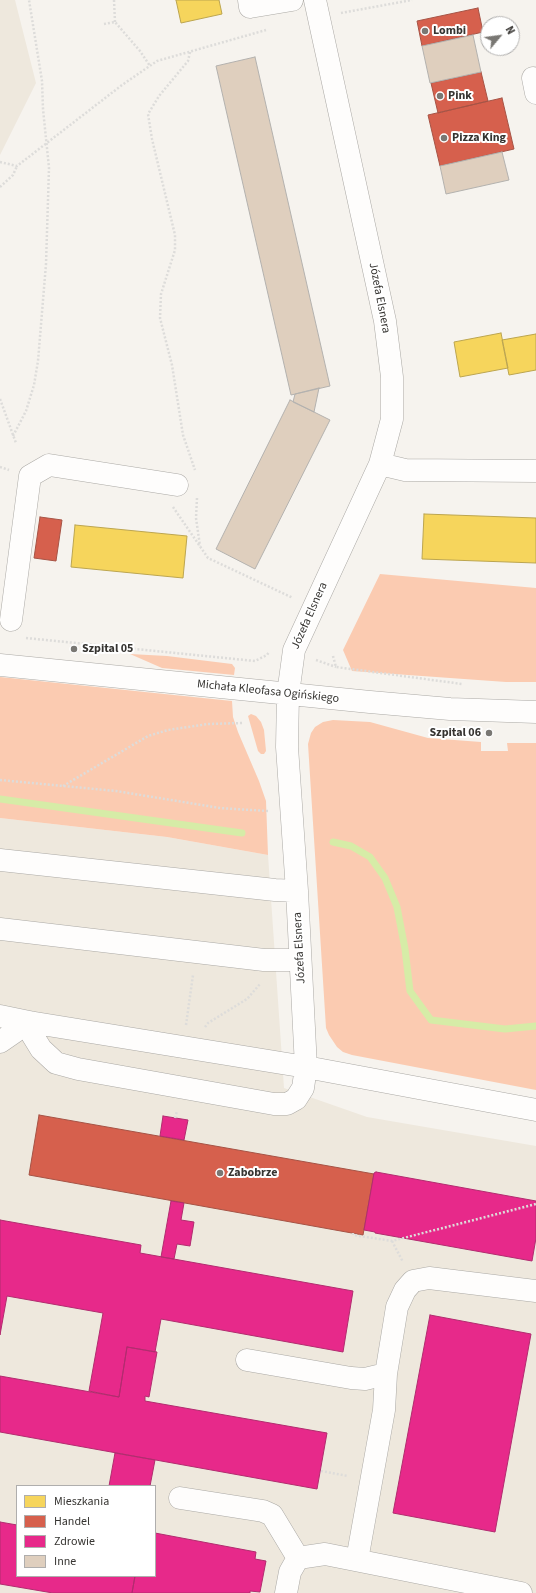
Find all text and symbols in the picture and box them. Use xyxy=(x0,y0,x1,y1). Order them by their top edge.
north arrow xyxy=(480,16,520,56)
place label: Lombi xyxy=(433,24,466,38)
text: N xyxy=(502,24,518,37)
marker: Lombi xyxy=(420,26,430,36)
place label: Pink xyxy=(448,89,472,103)
marker: Pink xyxy=(435,91,445,101)
place label: Pizza King xyxy=(452,131,506,145)
marker: Pizza King xyxy=(439,133,449,143)
street label: Józefa Elsnera xyxy=(365,261,393,335)
street label: Józefa Elsnera xyxy=(289,580,331,652)
place label: Szpital 05 xyxy=(82,642,133,656)
marker: Szpital 05 xyxy=(69,644,79,654)
street label: Michała Kleofasa Ogińskiego xyxy=(196,677,340,707)
place label: Szpital 06 xyxy=(430,726,481,740)
marker: Szpital 06 xyxy=(484,728,494,738)
street label: Józefa Elsnera xyxy=(291,912,309,984)
place label: Zabobrze xyxy=(228,1166,277,1180)
marker: Zabobrze xyxy=(215,1168,225,1178)
legend xyxy=(16,1485,156,1577)
text: Mieszkania xyxy=(54,1493,109,1510)
text: Handel xyxy=(54,1513,90,1530)
text: Zdrowie xyxy=(54,1533,95,1550)
text: Inne xyxy=(54,1553,76,1570)

